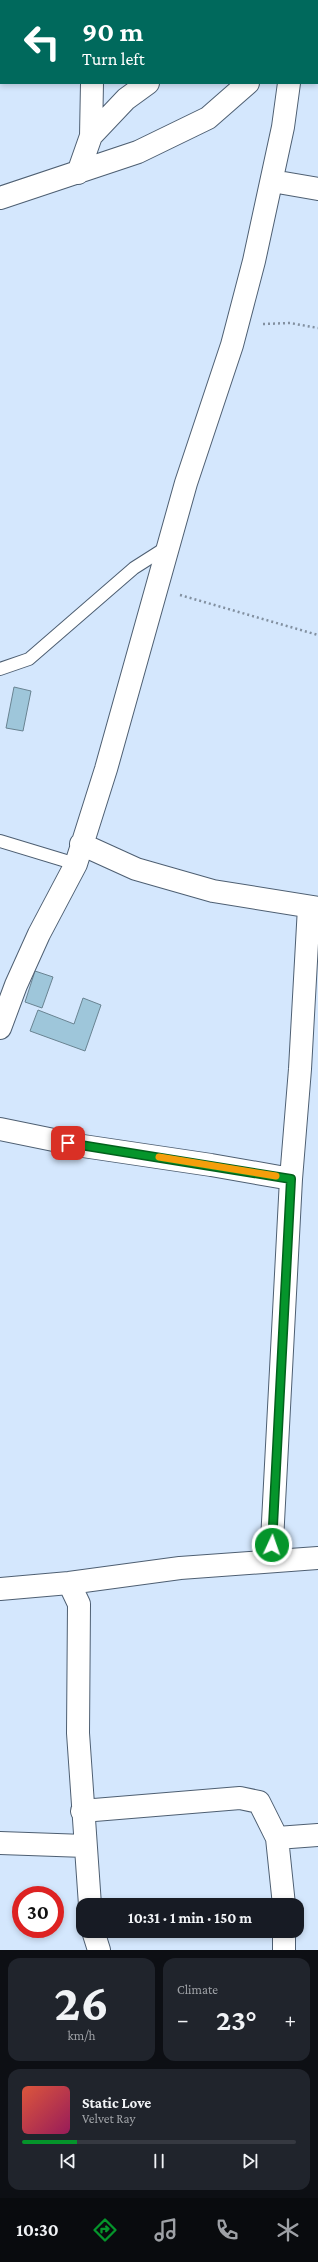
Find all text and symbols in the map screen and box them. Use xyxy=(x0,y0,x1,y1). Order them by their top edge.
icon: left xyxy=(16,16,68,68)
text: 90 m xyxy=(82,16,143,47)
text: Turn left xyxy=(82,49,145,69)
pin xyxy=(51,1126,85,1160)
icon: arrive xyxy=(57,1132,79,1154)
position arrow xyxy=(251,1524,293,1566)
speed limit sign: 30 xyxy=(12,1886,64,1938)
text: 10:31 · 1 min · 150 m xyxy=(128,1910,252,1926)
text: 26 xyxy=(54,1973,109,2031)
text: Climate xyxy=(177,1982,218,1997)
text: 23° xyxy=(216,2003,257,2036)
text: − xyxy=(177,2007,189,2032)
text: + xyxy=(284,2007,296,2032)
text: km/h xyxy=(67,2028,96,2043)
text: Static Love xyxy=(82,2095,151,2111)
text: Velvet Ray xyxy=(82,2111,135,2126)
icon: previous xyxy=(57,2150,79,2172)
icon: pause xyxy=(148,2150,170,2172)
icon: next xyxy=(239,2150,261,2172)
icon: directions xyxy=(91,2216,119,2244)
icon: music xyxy=(152,2216,180,2244)
icon: phone xyxy=(213,2216,241,2244)
icon: climate xyxy=(274,2216,302,2244)
text: 10:30 xyxy=(16,2220,59,2240)

